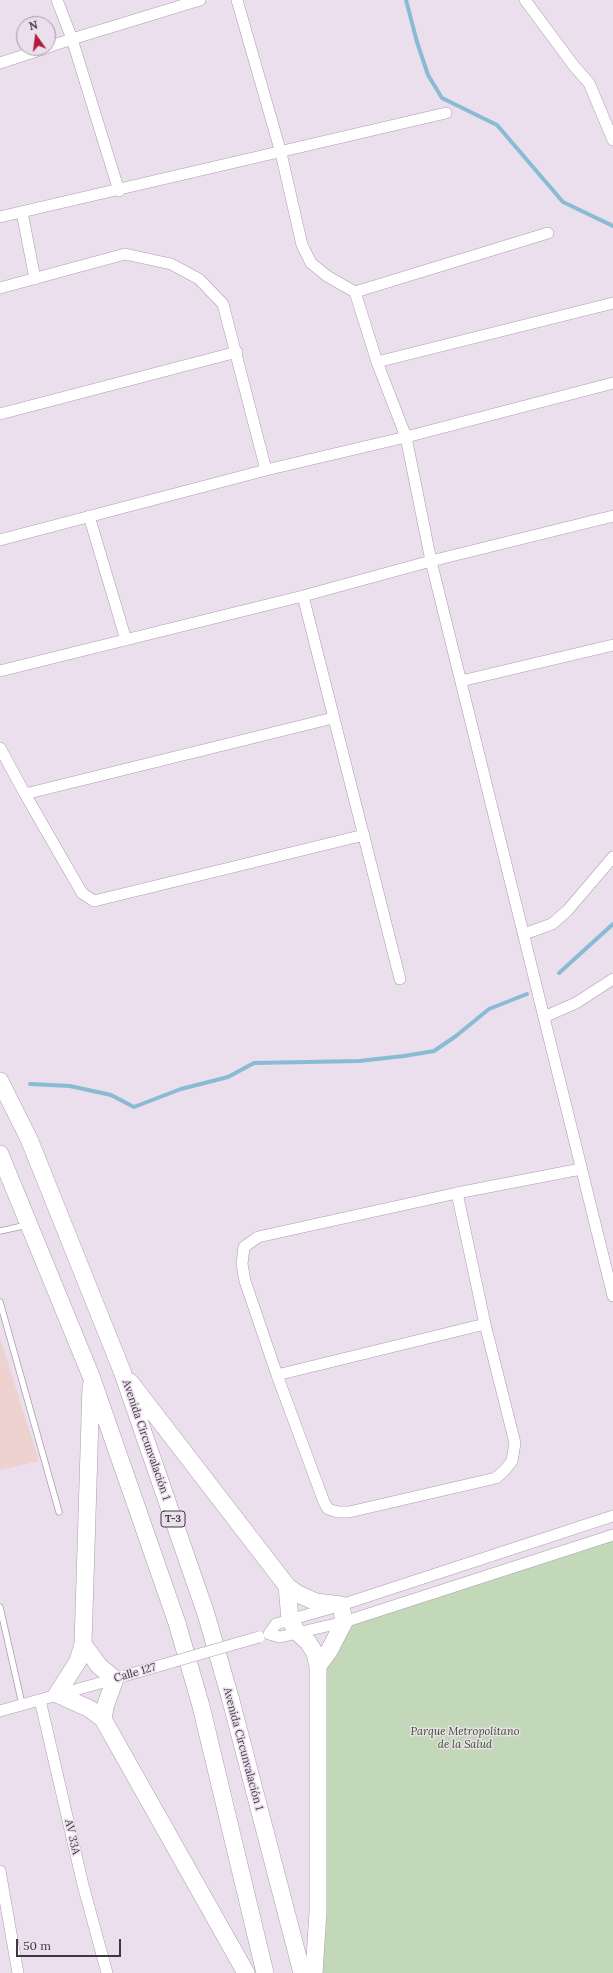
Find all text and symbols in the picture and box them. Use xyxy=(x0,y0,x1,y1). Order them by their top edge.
north arrow xyxy=(16,16,56,56)
text: N xyxy=(28,18,39,33)
street label: Avenida Circunvalación 1 xyxy=(119,1378,173,1502)
road number: T-3 xyxy=(161,1511,185,1527)
street label: Calle 127 xyxy=(112,1661,158,1685)
street label: Avenida Circunvalación 1 xyxy=(220,1686,266,1812)
park label: Parque Metropolitano de la Salud xyxy=(411,1725,519,1751)
street label: AV 33A xyxy=(62,1818,82,1856)
scale bar xyxy=(18,1931,123,1957)
text: 50 m xyxy=(23,1938,51,1953)

